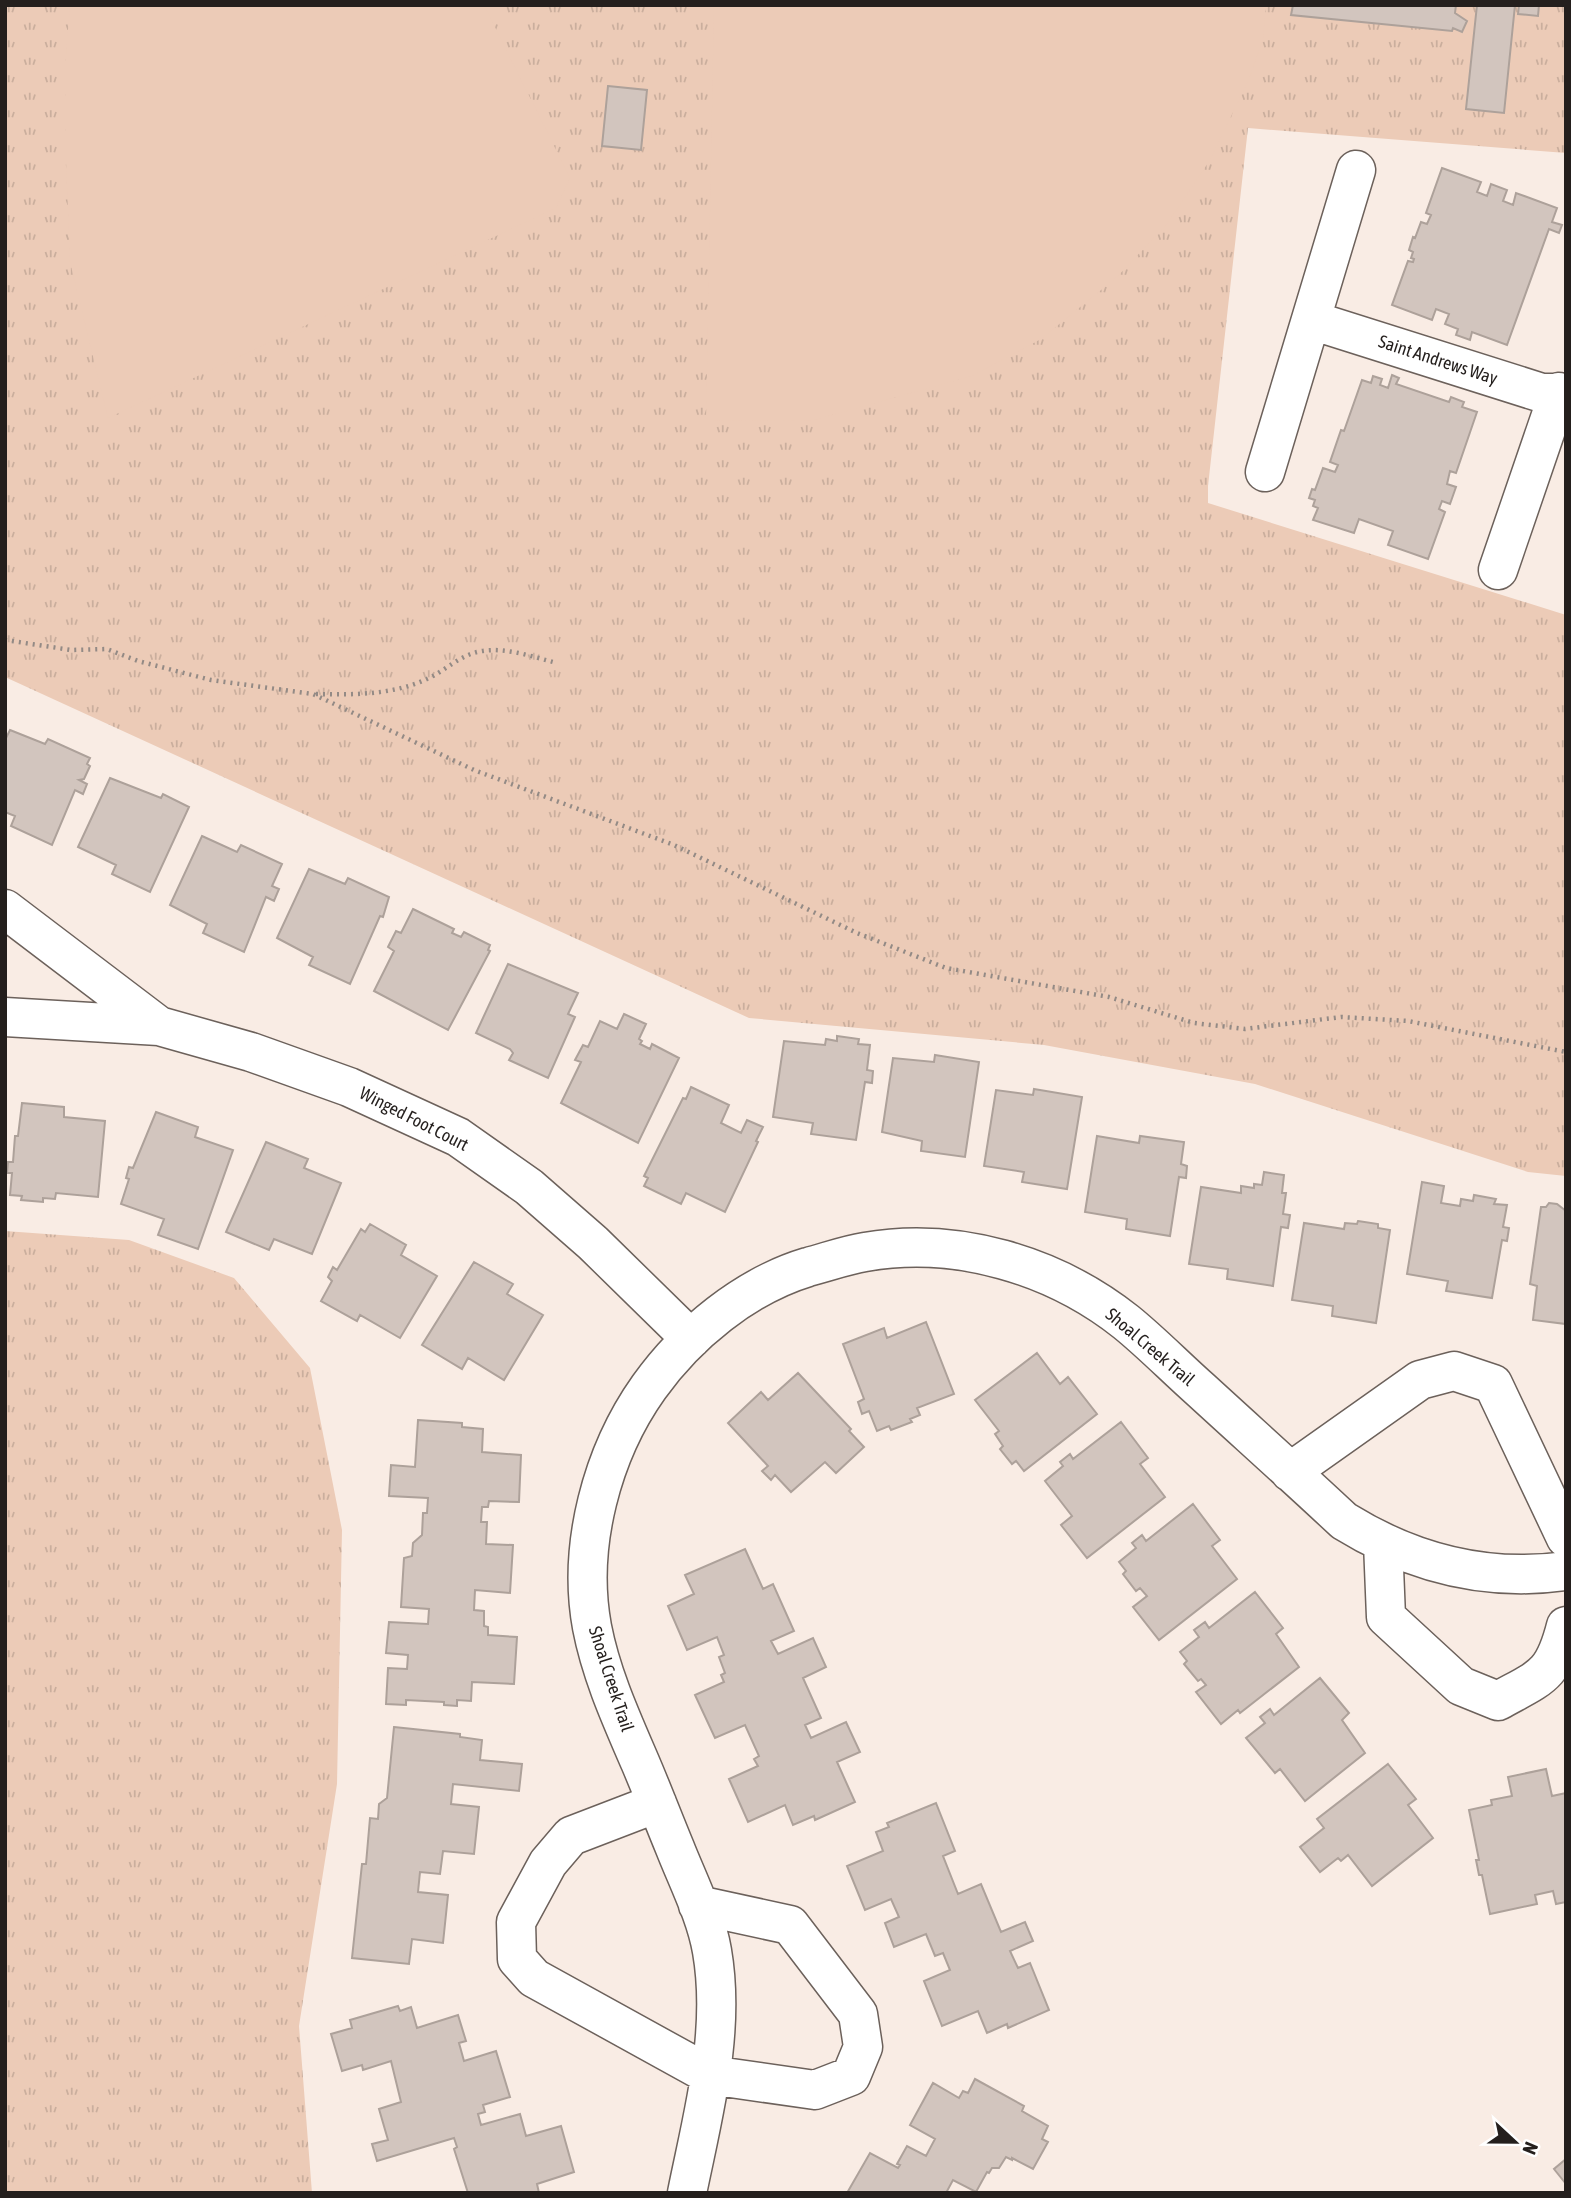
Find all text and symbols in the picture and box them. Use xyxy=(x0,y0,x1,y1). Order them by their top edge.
street label: Saint Andrews Way xyxy=(1376,330,1500,389)
street label: Winged Foot Court xyxy=(356,1082,472,1155)
street label: Shoal Creek Trail xyxy=(1102,1303,1199,1390)
street label: Shoal Creek Trail xyxy=(585,1624,638,1734)
north arrow xyxy=(1480,2107,1550,2177)
text: N xyxy=(1518,2139,1543,2158)

